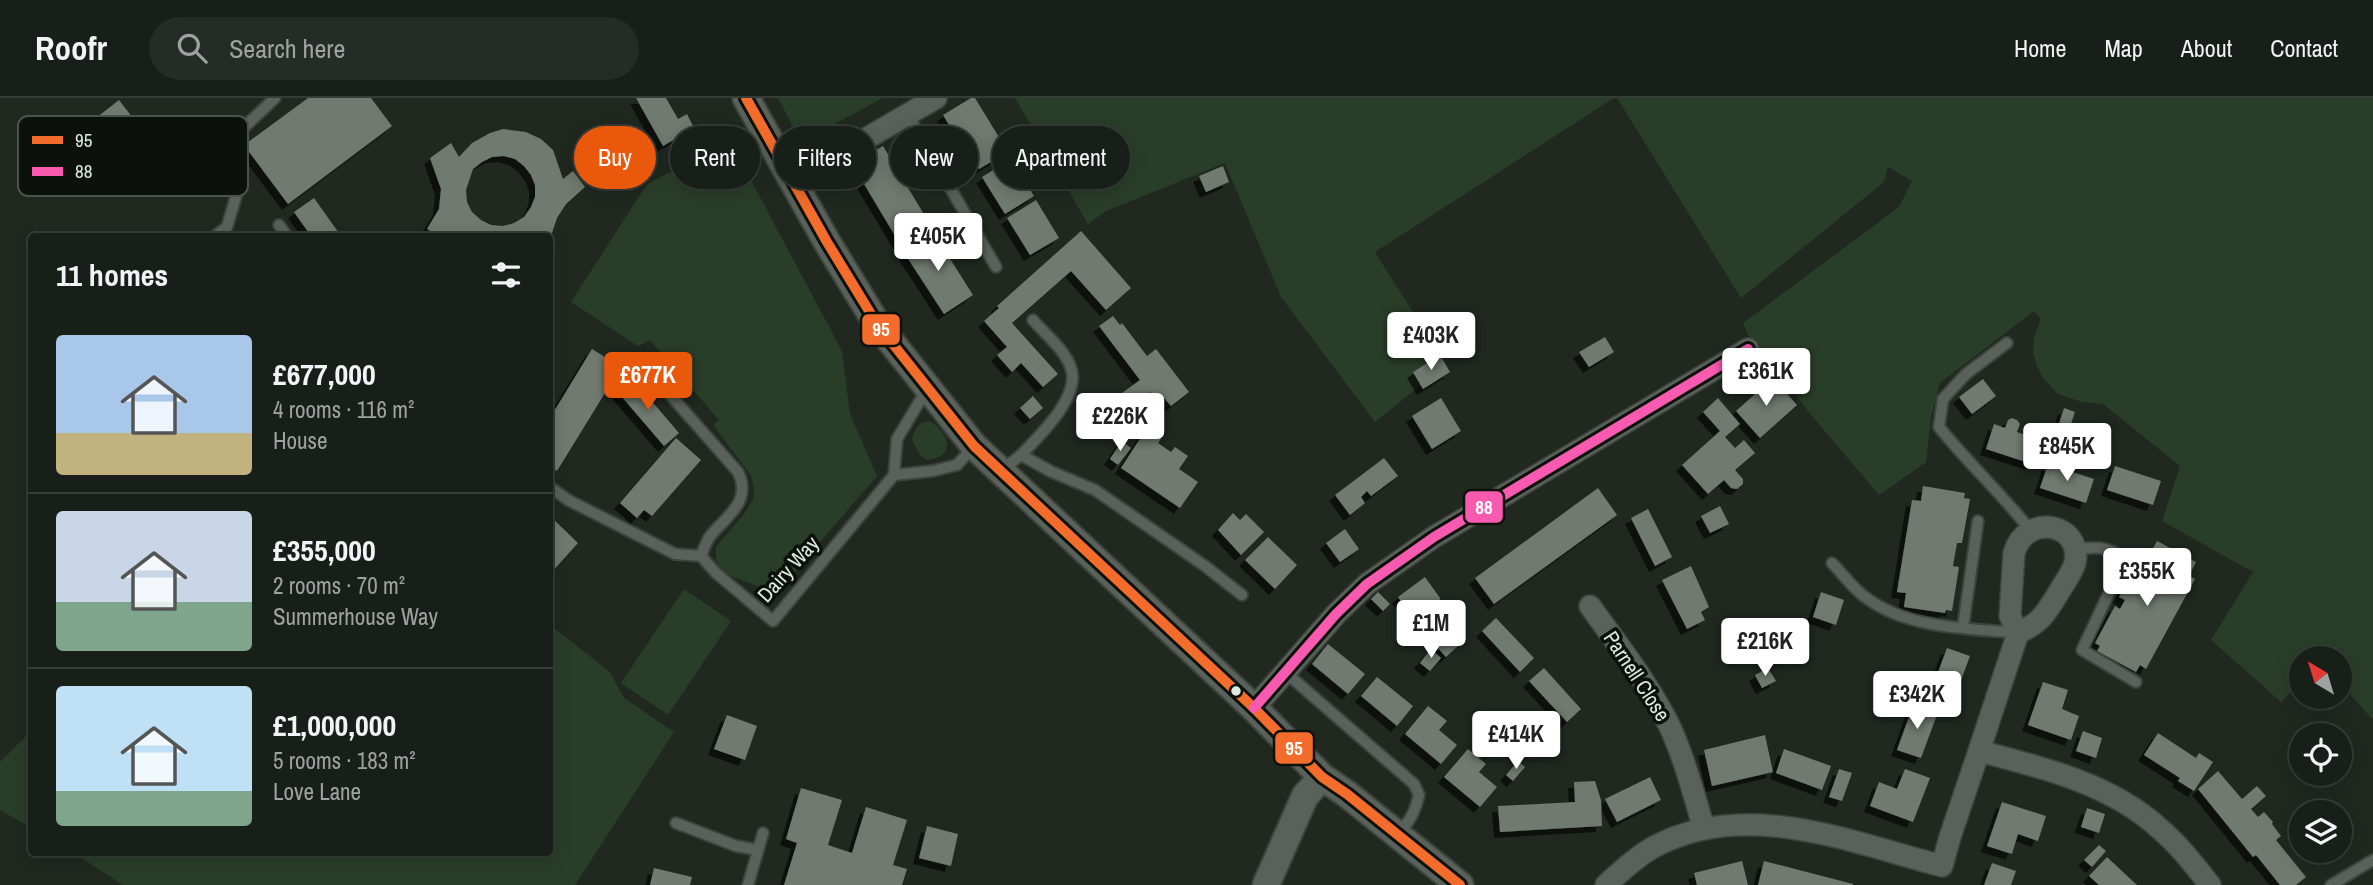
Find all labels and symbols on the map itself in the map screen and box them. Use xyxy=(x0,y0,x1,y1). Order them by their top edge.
legend xyxy=(18,116,248,196)
text: 95 xyxy=(75,127,93,153)
text: 88 xyxy=(75,158,92,184)
pin: £405K xyxy=(889,214,987,273)
line badge: 95 xyxy=(861,313,901,346)
pin: £403K xyxy=(1382,313,1480,372)
text: 95 xyxy=(872,316,890,342)
pin: £361K xyxy=(1717,348,1815,408)
pin: £677K xyxy=(599,352,697,412)
pin: £226K xyxy=(1071,394,1169,453)
pin: £845K xyxy=(2018,424,2116,483)
line badge: 88 xyxy=(1464,490,1504,524)
text: 88 xyxy=(1475,494,1493,520)
street label: Dairy Way xyxy=(751,529,826,608)
pin: £355K xyxy=(2098,548,2196,608)
pin: £1M xyxy=(1397,601,1465,660)
pin: £216K xyxy=(1716,618,1814,678)
street label: Parnell Close xyxy=(1597,625,1677,727)
north arrow xyxy=(2289,646,2352,709)
pin: £342K xyxy=(1868,672,1966,731)
unlabelled marker xyxy=(1229,684,1243,698)
pin: £414K xyxy=(1467,712,1565,771)
line badge: 95 xyxy=(1274,731,1314,765)
text: 95 xyxy=(1285,735,1303,761)

